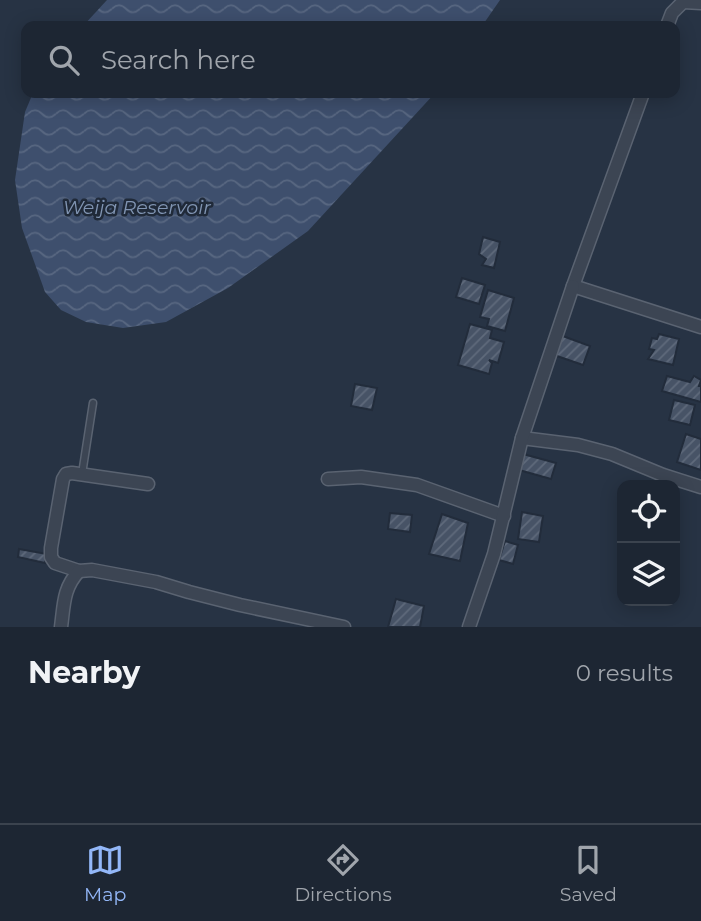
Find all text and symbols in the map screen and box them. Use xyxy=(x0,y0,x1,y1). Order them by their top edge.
search box xyxy=(21,21,680,98)
icon: search xyxy=(45,41,83,79)
text: Search here xyxy=(101,44,256,76)
water label: Weija Reservoir xyxy=(63,196,211,219)
map controls xyxy=(617,480,680,606)
button: locate xyxy=(617,480,680,543)
button: layers xyxy=(617,543,680,606)
text: Nearby xyxy=(28,654,140,691)
text: 0 results xyxy=(576,659,673,687)
tab: Map xyxy=(84,841,126,906)
tab: Directions xyxy=(294,841,392,906)
tab: Saved xyxy=(560,841,617,906)

